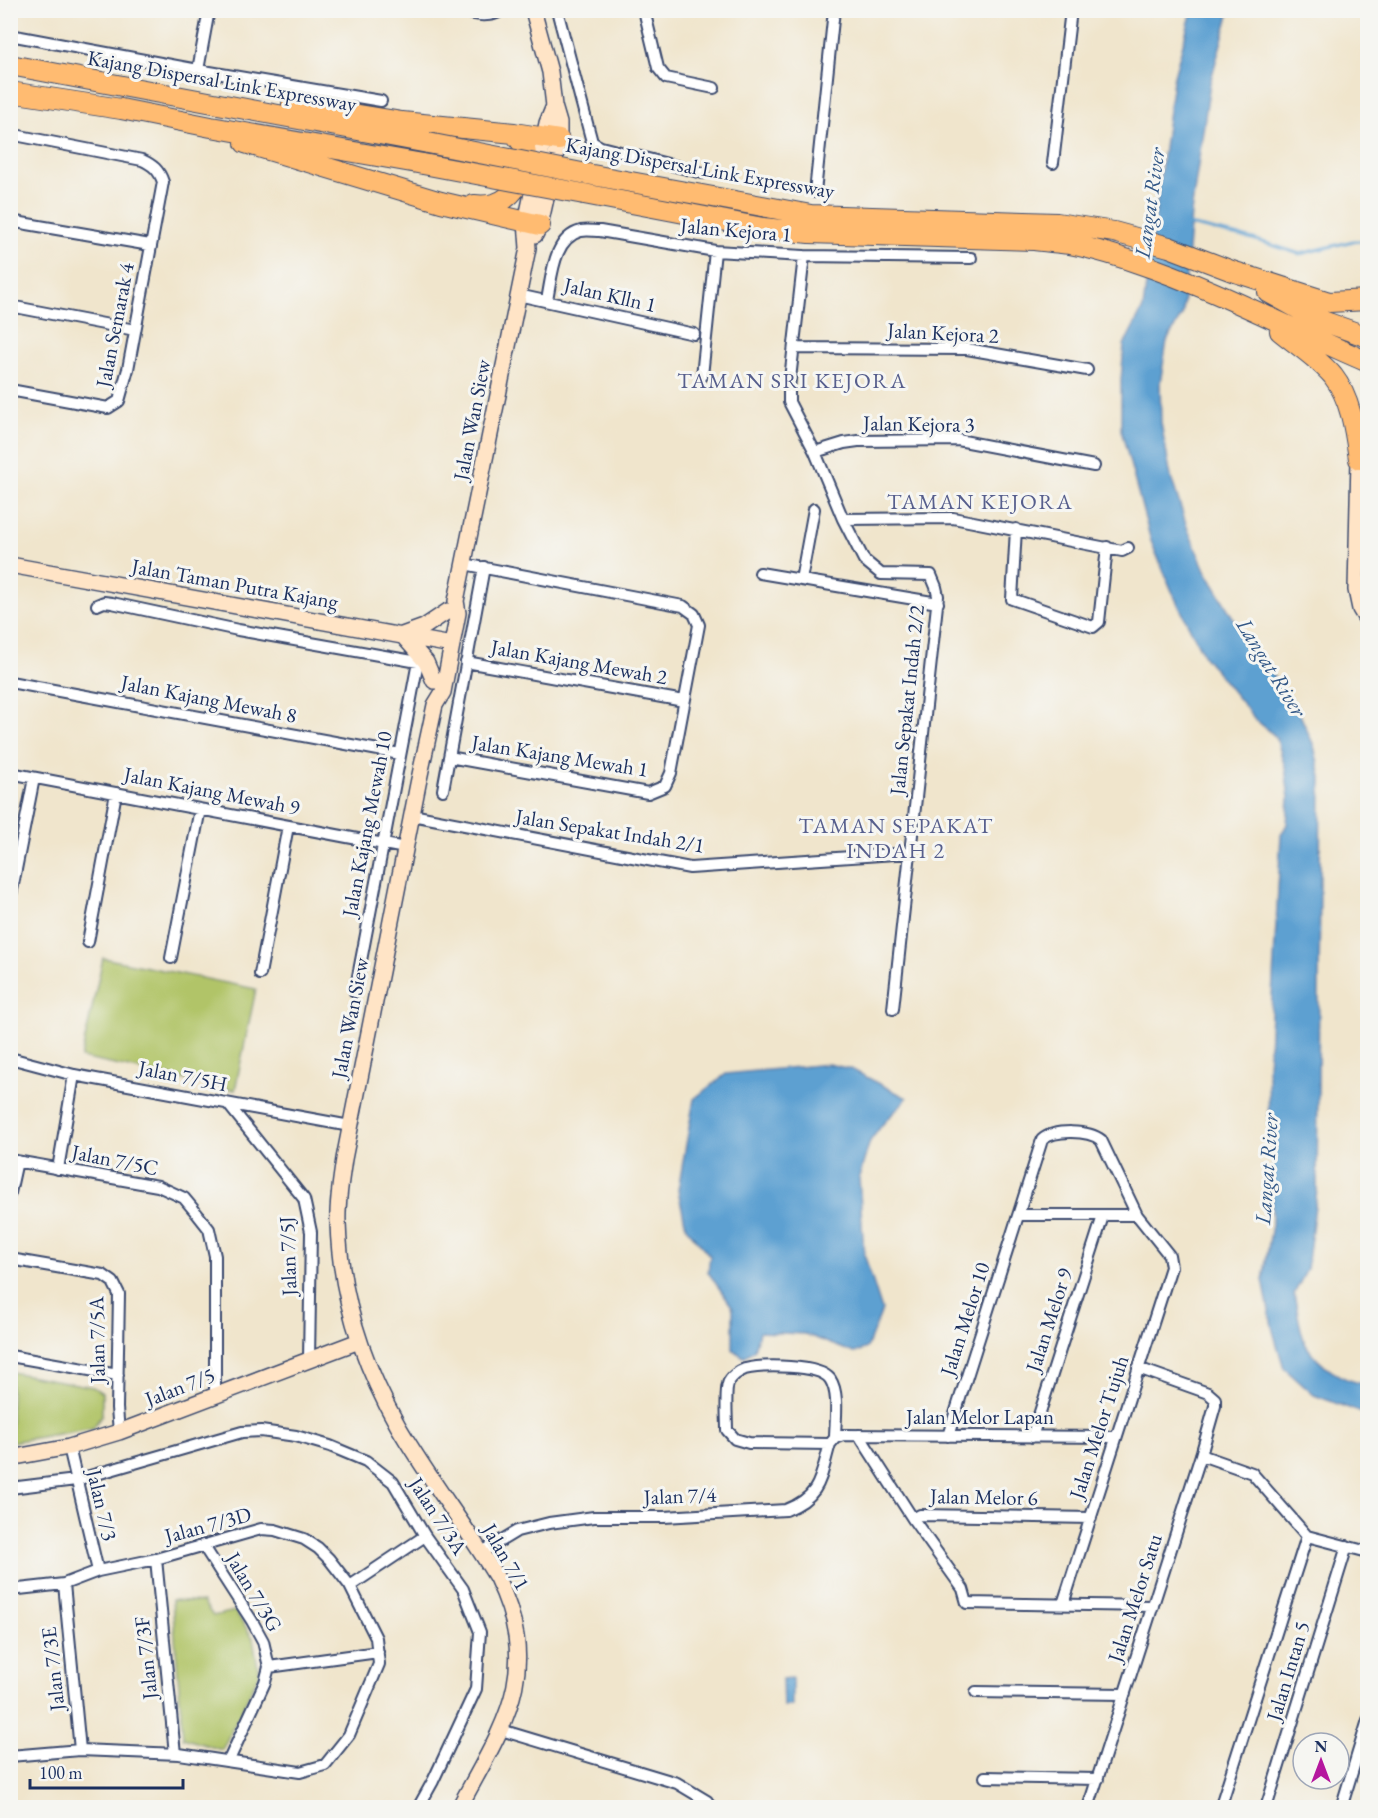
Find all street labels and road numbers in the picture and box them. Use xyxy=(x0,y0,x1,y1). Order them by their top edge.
street label: Kajang Dispersal Link Expressway xyxy=(85,44,360,118)
street label: Kajang Dispersal Link Expressway xyxy=(563,131,838,205)
street label: Jalan Kejora 1 xyxy=(677,211,793,248)
street label: Jalan Semarak 4 xyxy=(89,259,140,391)
street label: Jalan Klln 1 xyxy=(559,270,659,318)
street label: Jalan Kejora 2 xyxy=(885,316,999,349)
street label: Jalan Wan Siew xyxy=(446,357,497,485)
street label: Jalan Kejora 3 xyxy=(861,409,975,438)
street label: Jalan Taman Putra Kajang xyxy=(128,552,341,615)
street label: Jalan Sepakat Indah 2/2 xyxy=(883,604,930,798)
street label: Jalan Kajang Mewah 2 xyxy=(487,632,669,690)
street label: Jalan Kajang Mewah 8 xyxy=(117,668,299,729)
street label: Jalan Kajang Mewah 1 xyxy=(468,728,650,783)
street label: Jalan Kajang Mewah 10 xyxy=(335,729,398,921)
street label: Jalan Kajang Mewah 9 xyxy=(120,760,302,821)
street label: Jalan Sepakat Indah 2/1 xyxy=(512,802,706,859)
street label: Jalan Wan Siew xyxy=(324,955,375,1083)
street label: Jalan 7/5H xyxy=(134,1053,230,1097)
street label: Jalan 7/5C xyxy=(68,1138,161,1181)
street label: Jalan 7/5J xyxy=(273,1216,302,1298)
street label: Jalan Melor 10 xyxy=(933,1259,996,1381)
street label: Jalan Melor 9 xyxy=(1018,1264,1078,1377)
street label: Jalan 7/5A xyxy=(82,1296,111,1386)
street label: Jalan Melor Tujuh xyxy=(1062,1351,1134,1504)
street label: Jalan 7/5 xyxy=(139,1361,219,1413)
street label: Jalan Melor Lapan xyxy=(904,1403,1054,1430)
street label: Jalan 7/3 xyxy=(81,1464,124,1543)
street label: Jalan 7/3A xyxy=(402,1470,474,1560)
street label: Jalan 7/4 xyxy=(641,1481,718,1510)
street label: Jalan Melor 6 xyxy=(928,1482,1038,1511)
street label: Jalan 7/3D xyxy=(160,1500,254,1550)
street label: Jalan 7/1 xyxy=(476,1517,536,1595)
street label: Jalan Melor Satu xyxy=(1100,1530,1168,1667)
street label: Jalan 7/3G xyxy=(219,1545,289,1636)
street label: Jalan 7/3F xyxy=(128,1615,164,1703)
street label: Jalan Intan 5 xyxy=(1259,1618,1315,1726)
street label: Jalan 7/3E xyxy=(35,1625,71,1715)

